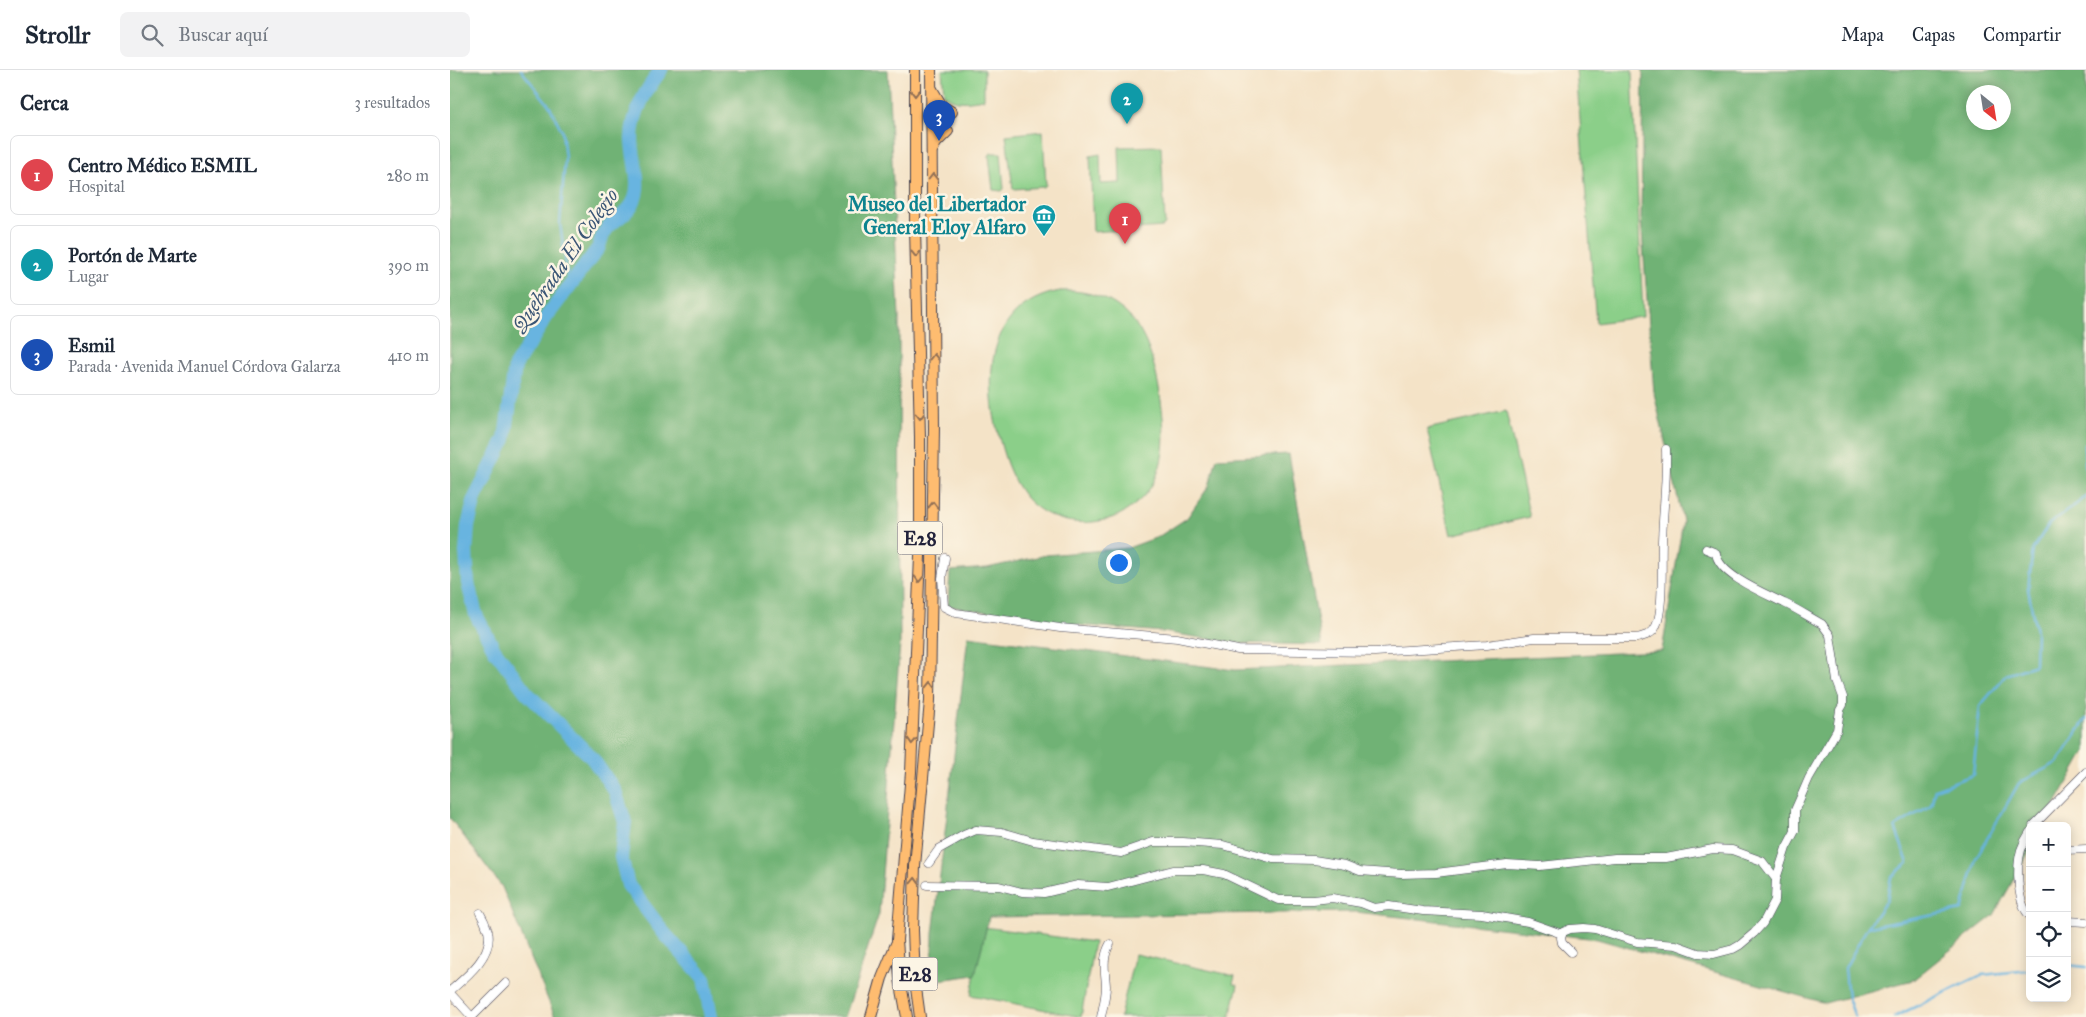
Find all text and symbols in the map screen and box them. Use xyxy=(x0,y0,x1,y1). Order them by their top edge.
search box xyxy=(120,12,470,57)
text: Strollr xyxy=(25,20,90,50)
icon: search xyxy=(138,21,166,49)
text: Buscar aquí xyxy=(178,23,268,46)
text: Mapa xyxy=(1841,24,1884,46)
text: Capas xyxy=(1912,24,1955,46)
text: Compartir xyxy=(1983,24,2061,46)
pin: 2 xyxy=(1111,83,1143,124)
north arrow xyxy=(1966,85,2011,130)
text: Cerca xyxy=(20,90,69,116)
one-way arrow xyxy=(910,90,920,97)
text: 3 resultados xyxy=(355,93,430,112)
pin: 3 xyxy=(923,100,955,141)
text: Centro Médico ESMIL xyxy=(68,154,257,177)
text: 1 xyxy=(34,166,40,185)
text: 280 m xyxy=(386,166,429,185)
one-way arrow xyxy=(927,173,938,181)
text: Hospital xyxy=(68,177,125,196)
water label: Quebrada El Colegio xyxy=(505,183,624,337)
place label: Museo del Libertador General Eloy Alfaro xyxy=(848,192,1026,240)
museum icon: Museo del Libertador General Eloy Alfaro xyxy=(1031,203,1057,237)
pin: 1 xyxy=(1109,203,1141,244)
text: Portón de Marte xyxy=(68,244,197,267)
one-way arrow xyxy=(910,250,921,258)
text: 2 xyxy=(33,256,41,275)
text: 390 m xyxy=(388,256,429,275)
text: Lugar xyxy=(68,267,109,286)
text: Esmil xyxy=(68,334,115,357)
text: 3 xyxy=(34,346,40,365)
text: 410 m xyxy=(388,346,429,365)
one-way arrow xyxy=(929,353,939,360)
text: Parada · Avenida Manuel Córdova Galarza xyxy=(68,357,340,376)
one-way arrow xyxy=(914,412,925,420)
one-way arrow xyxy=(928,500,938,508)
road number: E28 xyxy=(898,522,942,554)
your location xyxy=(1106,550,1132,576)
one-way arrow xyxy=(914,575,924,583)
one-way arrow xyxy=(925,680,936,688)
one-way arrow xyxy=(907,737,918,745)
map controls xyxy=(2026,822,2071,1002)
button: + xyxy=(2026,822,2071,867)
button: − xyxy=(2026,867,2071,912)
one-way arrow xyxy=(910,877,920,885)
button: locate xyxy=(2026,912,2071,957)
button: layers xyxy=(2026,957,2071,1002)
road number: E28 xyxy=(892,958,938,991)

